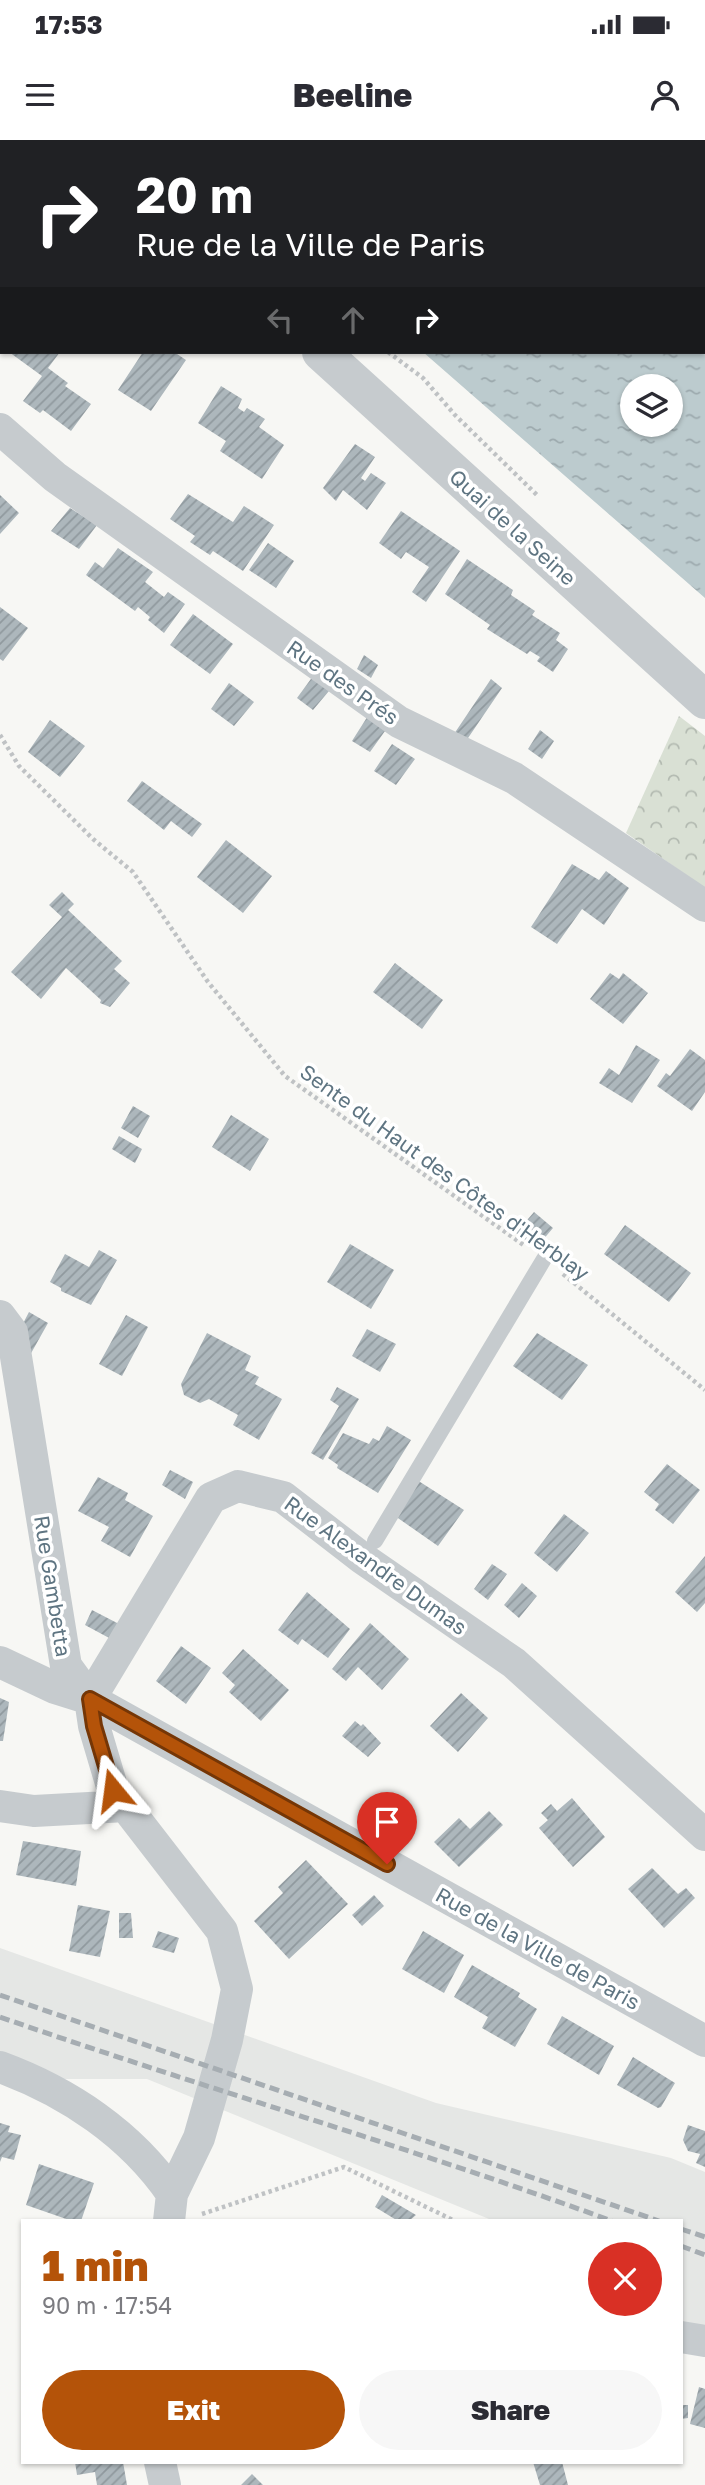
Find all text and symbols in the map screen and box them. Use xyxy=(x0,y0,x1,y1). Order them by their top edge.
text: 17:53 xyxy=(35,9,103,40)
icon: menu xyxy=(21,76,59,114)
text: Beeline xyxy=(293,76,412,114)
icon: person xyxy=(646,76,684,114)
text: 20 m xyxy=(136,165,253,224)
icon: right xyxy=(21,168,112,259)
text: Rue de la Ville de Paris xyxy=(136,225,485,263)
icon: left xyxy=(261,301,299,339)
icon: ahead xyxy=(334,301,372,339)
icon: right xyxy=(407,301,445,339)
map controls xyxy=(620,374,683,437)
button: layers xyxy=(620,374,683,437)
street label: Quai de la Seine xyxy=(444,463,582,591)
street label: Rue des Prés xyxy=(282,634,404,730)
street label: Sente du Haut des Côtes d'Herblay xyxy=(295,1058,595,1286)
street label: Rue Alexandre Dumas xyxy=(280,1490,472,1640)
street label: Rue Gambetta xyxy=(29,1513,77,1659)
position arrow xyxy=(76,1753,150,1827)
pin xyxy=(357,1792,417,1864)
icon: arrive xyxy=(368,1803,406,1841)
street label: Rue de la Ville de Paris xyxy=(431,1881,645,2015)
text: 1 min xyxy=(42,2240,149,2290)
button: close xyxy=(588,2242,662,2316)
text: 90 m · 17:54 xyxy=(42,2291,172,2319)
button: Exit xyxy=(42,2370,345,2450)
button: Share xyxy=(359,2370,662,2450)

